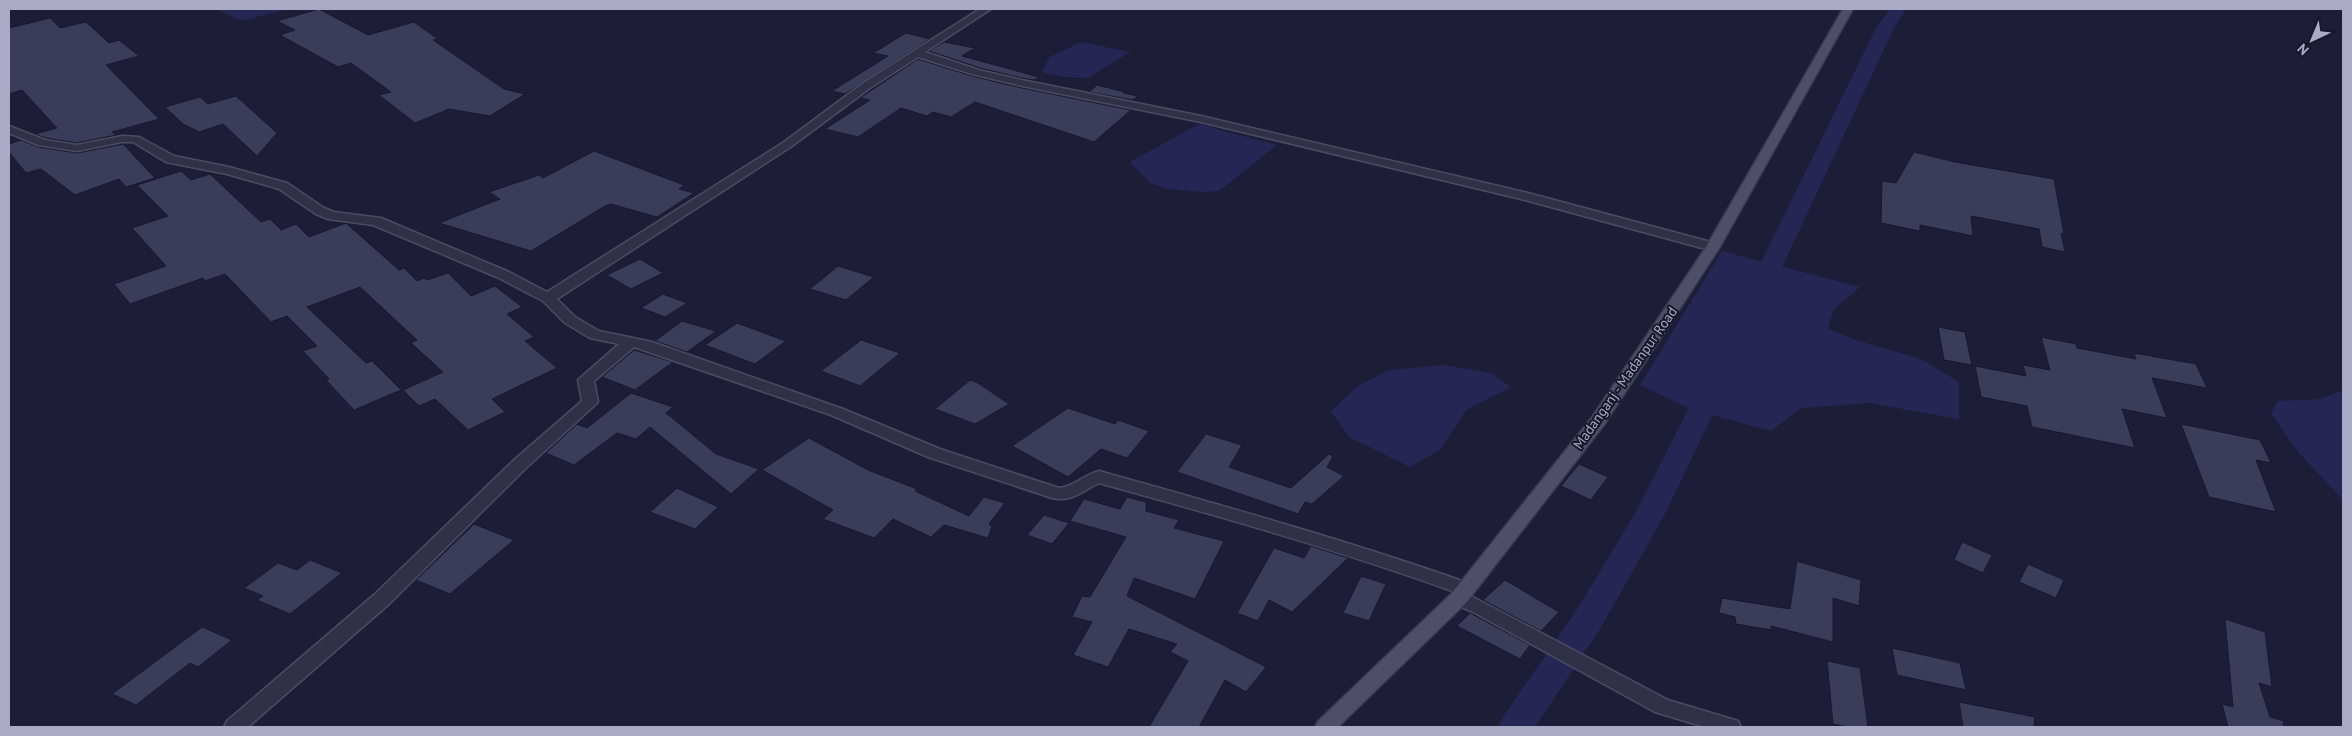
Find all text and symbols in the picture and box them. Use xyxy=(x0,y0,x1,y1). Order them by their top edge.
north arrow xyxy=(2287,15,2337,65)
text: N xyxy=(2293,40,2313,59)
street label: Madanganj - Madanpur Road xyxy=(1569,303,1681,453)

